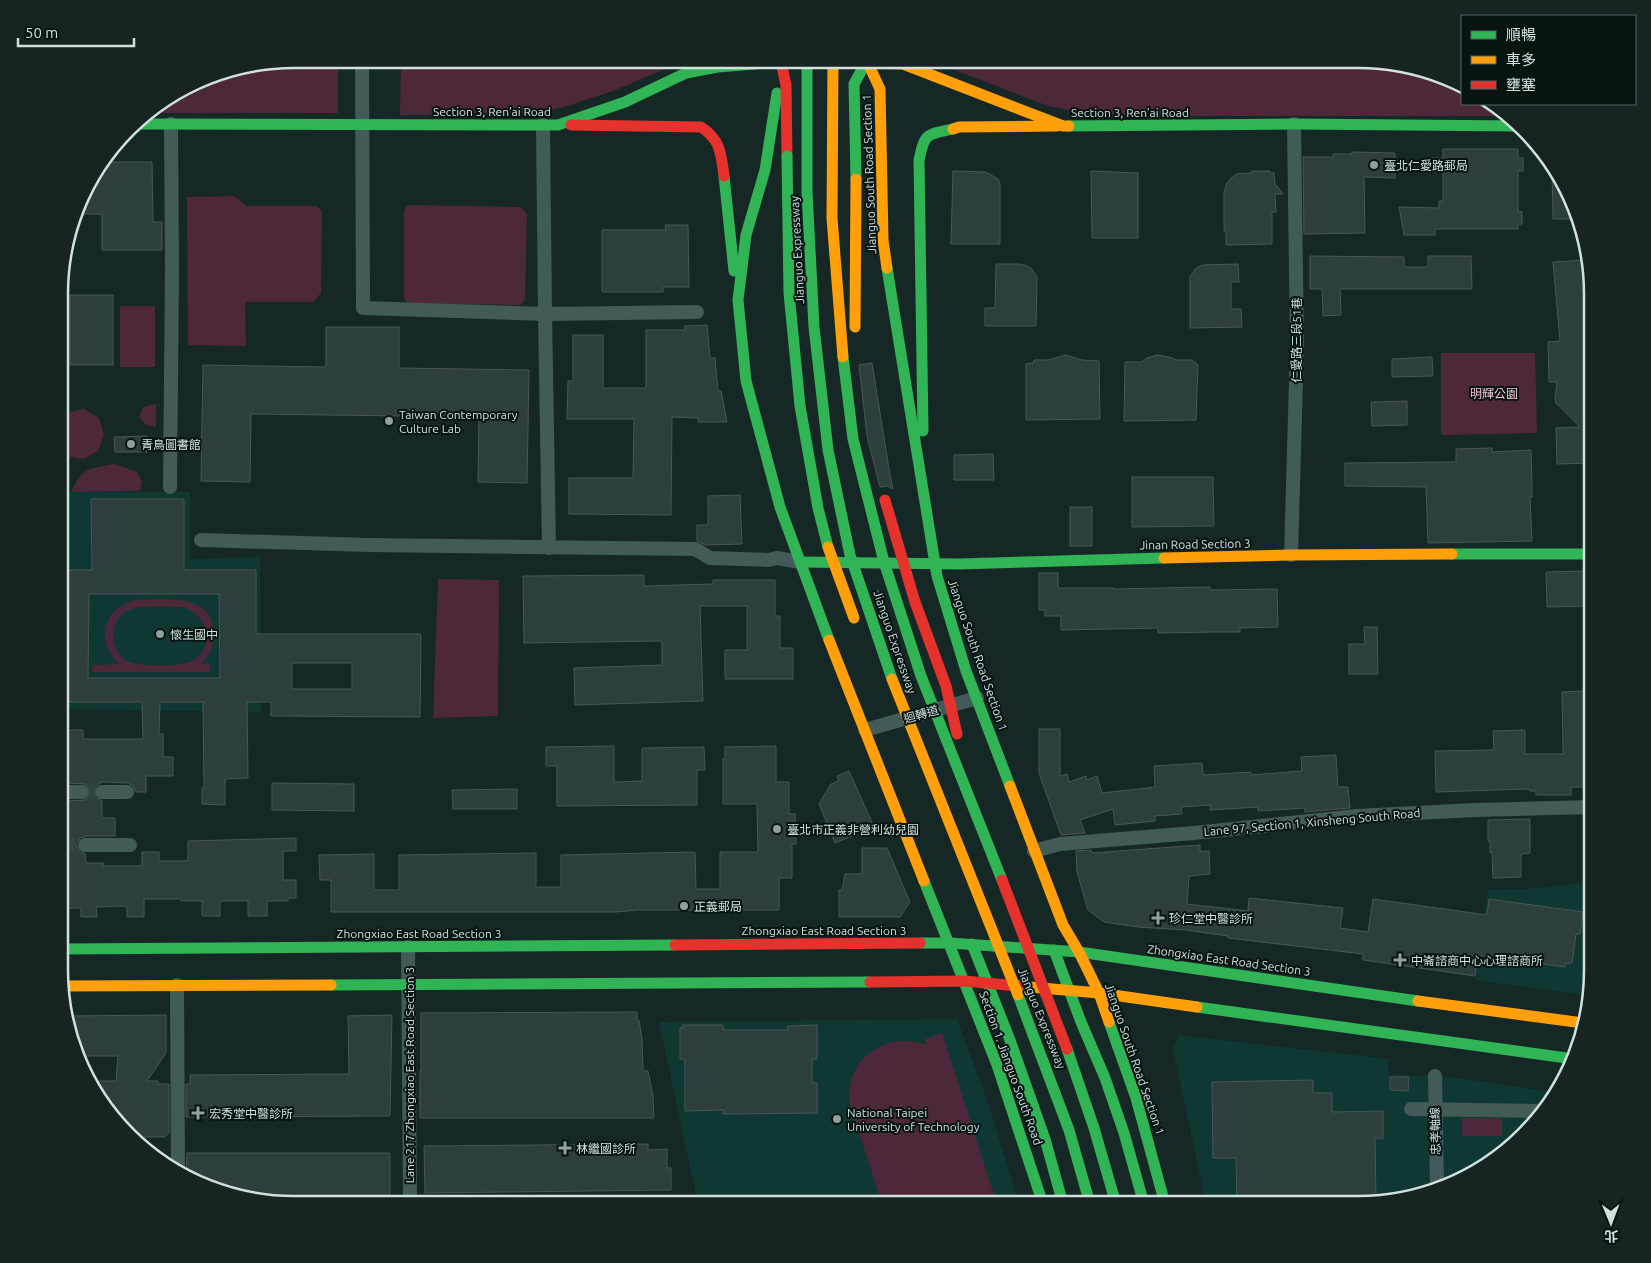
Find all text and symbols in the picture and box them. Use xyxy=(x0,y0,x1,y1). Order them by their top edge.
scale bar xyxy=(18,15,134,47)
legend xyxy=(1461,15,1636,105)
text: 50 m xyxy=(25,24,58,41)
text: 順暢 xyxy=(1506,26,1536,43)
text: 車多 xyxy=(1506,51,1536,68)
text: 壅塞 xyxy=(1506,76,1536,93)
street label: Jianguo South Road Section 1 xyxy=(860,94,878,254)
street label: Section 3, Ren’ai Road xyxy=(433,105,551,118)
street label: Section 3, Ren’ai Road xyxy=(1071,106,1189,119)
marker: 臺北仁愛路郵局 xyxy=(1368,159,1380,171)
place label: 臺北仁愛路郵局 xyxy=(1384,159,1468,172)
street label: Jianguo Expressway xyxy=(788,195,806,304)
street label: 仁愛路三段51巷 xyxy=(1290,297,1303,383)
park label: 明輝公園 xyxy=(1470,387,1518,400)
place label: Taiwan Contemporary Culture Lab xyxy=(399,408,518,435)
marker: Taiwan Contemporary Culture Lab xyxy=(383,415,395,427)
marker: 青鳥圖書館 xyxy=(125,438,137,450)
place label: 青鳥圖書館 xyxy=(141,438,201,451)
street label: Jinan Road Section 3 xyxy=(1139,537,1251,551)
street label: Jianguo South Road Section 1 xyxy=(946,577,1010,733)
street label: Jianguo Expressway xyxy=(871,589,919,695)
marker: 懷生國中 xyxy=(154,628,166,640)
place label: 懷生國中 xyxy=(170,628,218,641)
street label: 迴轉道 xyxy=(902,703,940,725)
street label: Lane 97, Section 1, Xinsheng South Road xyxy=(1203,806,1421,838)
marker: 臺北市正義非營利幼兒園 xyxy=(771,823,783,835)
place label: 臺北市正義非營利幼兒園 xyxy=(787,823,919,836)
marker: 正義郵局 xyxy=(678,900,690,912)
place label: 正義郵局 xyxy=(694,900,742,913)
marker: 珍仁堂中醫診所 xyxy=(1151,911,1165,925)
place label: 珍仁堂中醫診所 xyxy=(1169,912,1253,925)
street label: Zhongxiao East Road Section 3 xyxy=(742,924,906,937)
street label: Zhongxiao East Road Section 3 xyxy=(337,927,501,940)
street label: Zhongxiao East Road Section 3 xyxy=(1146,942,1312,978)
marker: 中崙諮商中心心理諮商所 xyxy=(1393,953,1407,967)
place label: 中崙諮商中心心理諮商所 xyxy=(1411,954,1543,967)
street label: Jianguo Expressway xyxy=(1016,965,1068,1071)
street label: Lane 217 Zhongxiao East Road Section 3 xyxy=(403,967,416,1183)
street label: Jianguo South Road Section 1 xyxy=(1103,981,1167,1137)
street label: Section 1. Jianguo South Road xyxy=(977,989,1045,1147)
marker: 宏秀堂中醫診所 xyxy=(191,1106,205,1120)
place label: National Taipei University of Technology xyxy=(847,1106,980,1133)
place label: 宏秀堂中醫診所 xyxy=(209,1107,293,1120)
street label: 忠孝軸線 xyxy=(1428,1107,1442,1155)
marker: National Taipei University of Technology xyxy=(831,1113,843,1125)
marker: 林繼國診所 xyxy=(558,1141,572,1155)
place label: 林繼國診所 xyxy=(576,1142,636,1155)
north arrow xyxy=(1586,1198,1636,1248)
text: 北 xyxy=(1604,1228,1618,1244)

